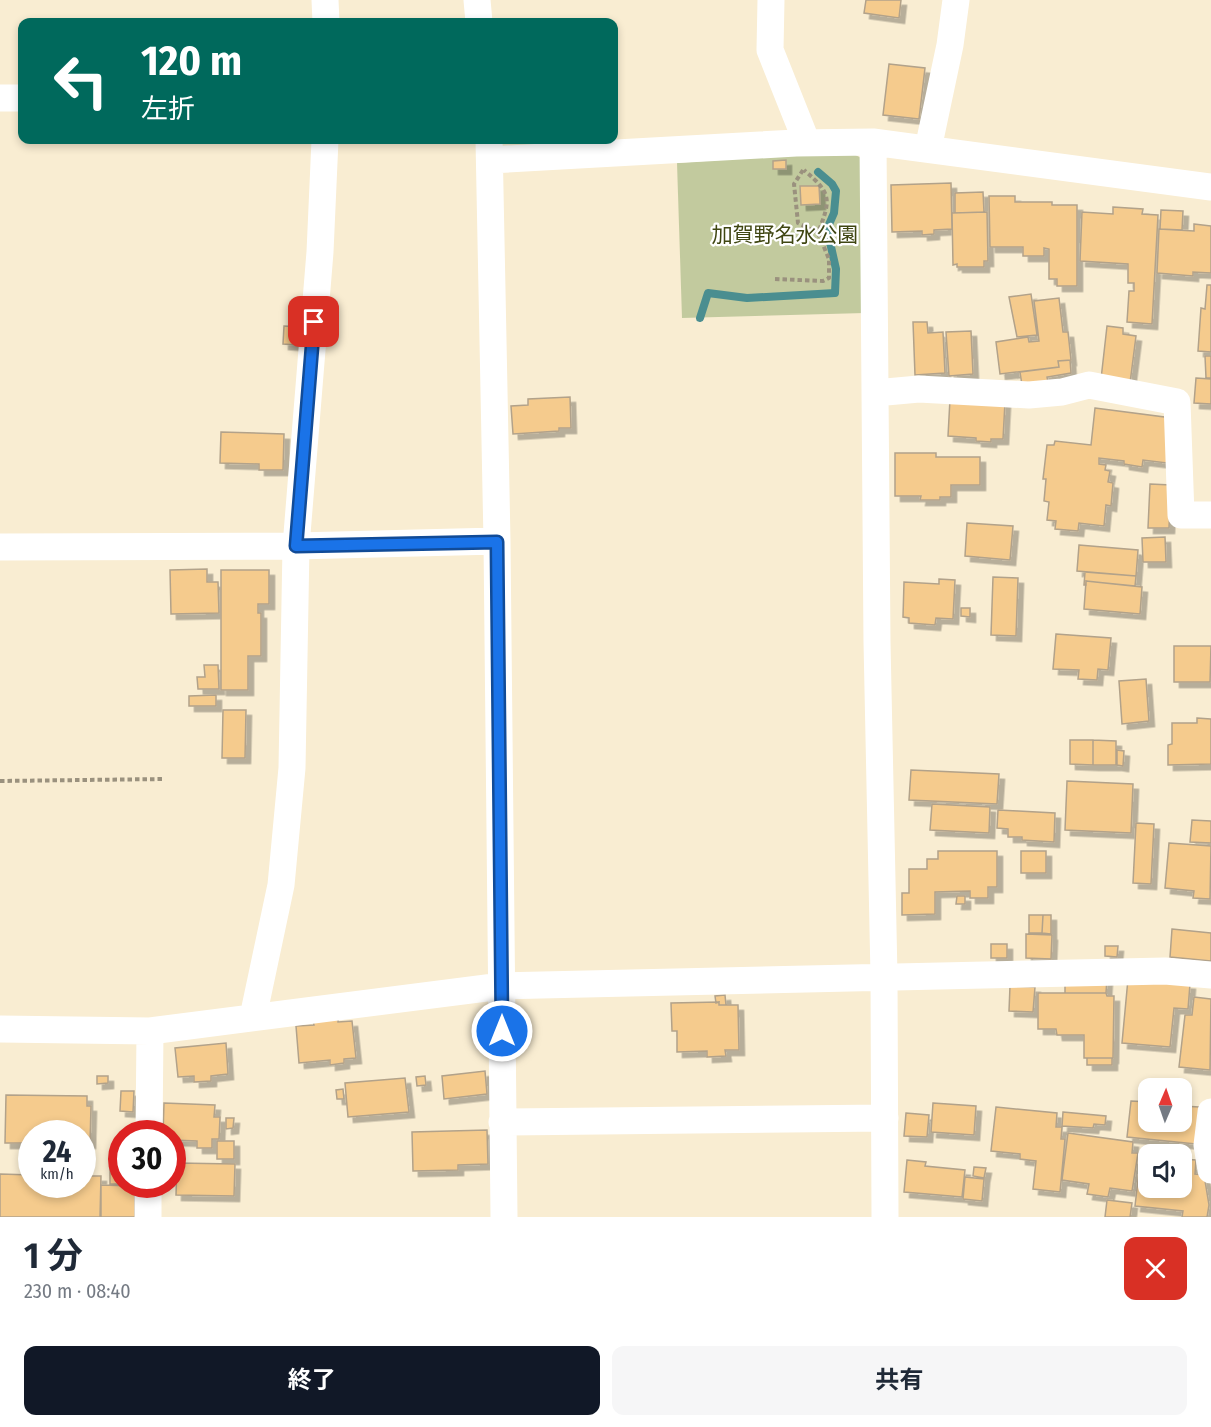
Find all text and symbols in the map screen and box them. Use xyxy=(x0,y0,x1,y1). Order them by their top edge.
text: 120 m xyxy=(141,36,242,86)
icon: left xyxy=(42,42,120,120)
text: 左折 xyxy=(141,93,195,125)
park label: 加賀野名水公園 xyxy=(712,222,859,248)
pin xyxy=(288,296,339,347)
icon: arrive xyxy=(297,305,330,338)
position arrow xyxy=(470,999,534,1063)
north arrow xyxy=(1138,1078,1192,1132)
map controls xyxy=(1138,1078,1192,1198)
speed limit sign: 30 xyxy=(108,1120,186,1198)
text: 24 xyxy=(43,1134,71,1170)
button: sound xyxy=(1138,1144,1192,1198)
text: km/h xyxy=(40,1165,74,1183)
text: 1 分 xyxy=(24,1234,83,1278)
button: close xyxy=(1124,1237,1187,1300)
text: 230 m · 08:40 xyxy=(24,1279,131,1303)
button: 終了 xyxy=(24,1346,600,1415)
button: 共有 xyxy=(612,1346,1187,1415)

